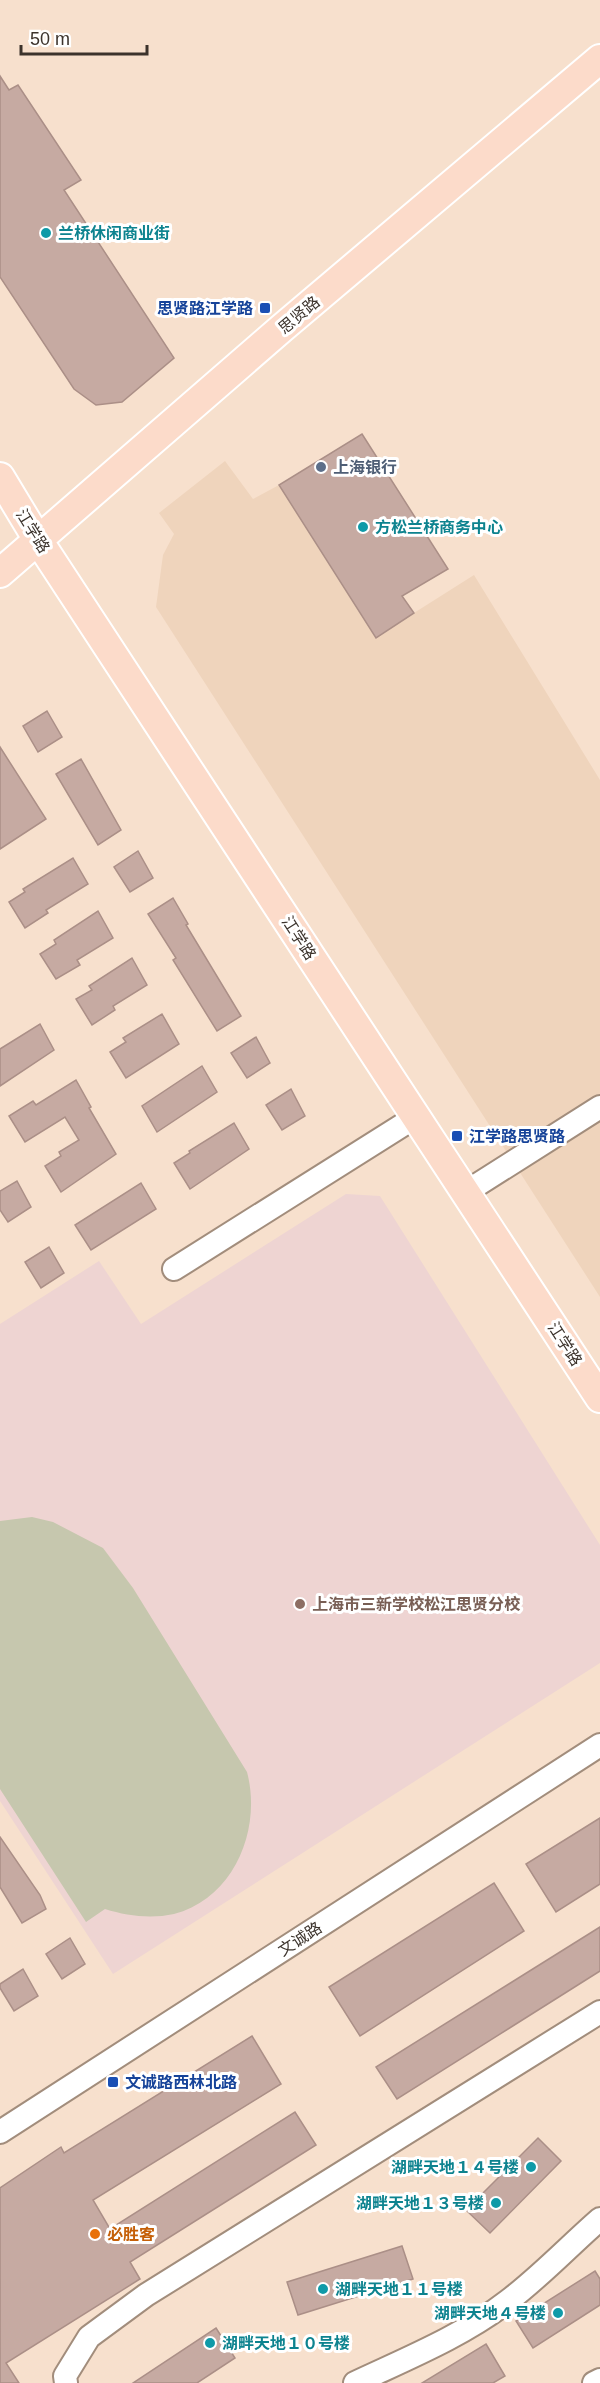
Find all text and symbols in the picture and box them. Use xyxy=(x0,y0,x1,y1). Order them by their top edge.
scale bar xyxy=(21,18,147,56)
text: 50 m xyxy=(30,29,70,49)
place label: 兰桥休闲商业街 xyxy=(58,224,170,242)
marker: 兰桥休闲商业街 xyxy=(39,226,53,240)
street label: 思贤路 xyxy=(275,293,323,337)
place label: 思贤路江学路 xyxy=(157,300,253,317)
marker: 思贤路江学路 xyxy=(258,301,272,315)
place label: 上海银行 xyxy=(333,459,397,476)
marker: 上海银行 xyxy=(314,460,328,474)
street label: 江学路 xyxy=(13,506,53,556)
place label: 方松兰桥商务中心 xyxy=(375,519,503,536)
marker: 方松兰桥商务中心 xyxy=(356,520,370,534)
street label: 江学路 xyxy=(279,913,319,963)
place label: 江学路思贤路 xyxy=(469,1128,565,1145)
marker: 江学路思贤路 xyxy=(450,1129,464,1143)
street label: 江学路 xyxy=(545,1319,585,1369)
place label: 上海市三新学校松江思贤分校 xyxy=(312,1595,521,1613)
marker: 上海市三新学校松江思贤分校 xyxy=(293,1597,307,1611)
street label: 文诚路 xyxy=(275,1919,325,1959)
place label: 文诚路西林北路 xyxy=(125,2073,237,2091)
marker: 文诚路西林北路 xyxy=(106,2075,120,2089)
place label: 湖畔天地１４号楼 xyxy=(391,2159,519,2176)
marker: 湖畔天地１４号楼 xyxy=(524,2160,538,2174)
place label: 湖畔天地１３号楼 xyxy=(356,2195,484,2212)
marker: 湖畔天地１３号楼 xyxy=(489,2196,503,2210)
place label: 必胜客 xyxy=(107,2226,155,2243)
marker: 必胜客 xyxy=(88,2227,102,2241)
place label: 湖畔天地１１号楼 xyxy=(335,2281,463,2298)
marker: 湖畔天地１１号楼 xyxy=(316,2282,330,2296)
place label: 湖畔天地４号楼 xyxy=(434,2305,546,2322)
marker: 湖畔天地４号楼 xyxy=(551,2306,565,2320)
place label: 湖畔天地１０号楼 xyxy=(222,2335,350,2352)
marker: 湖畔天地１０号楼 xyxy=(203,2336,217,2350)

